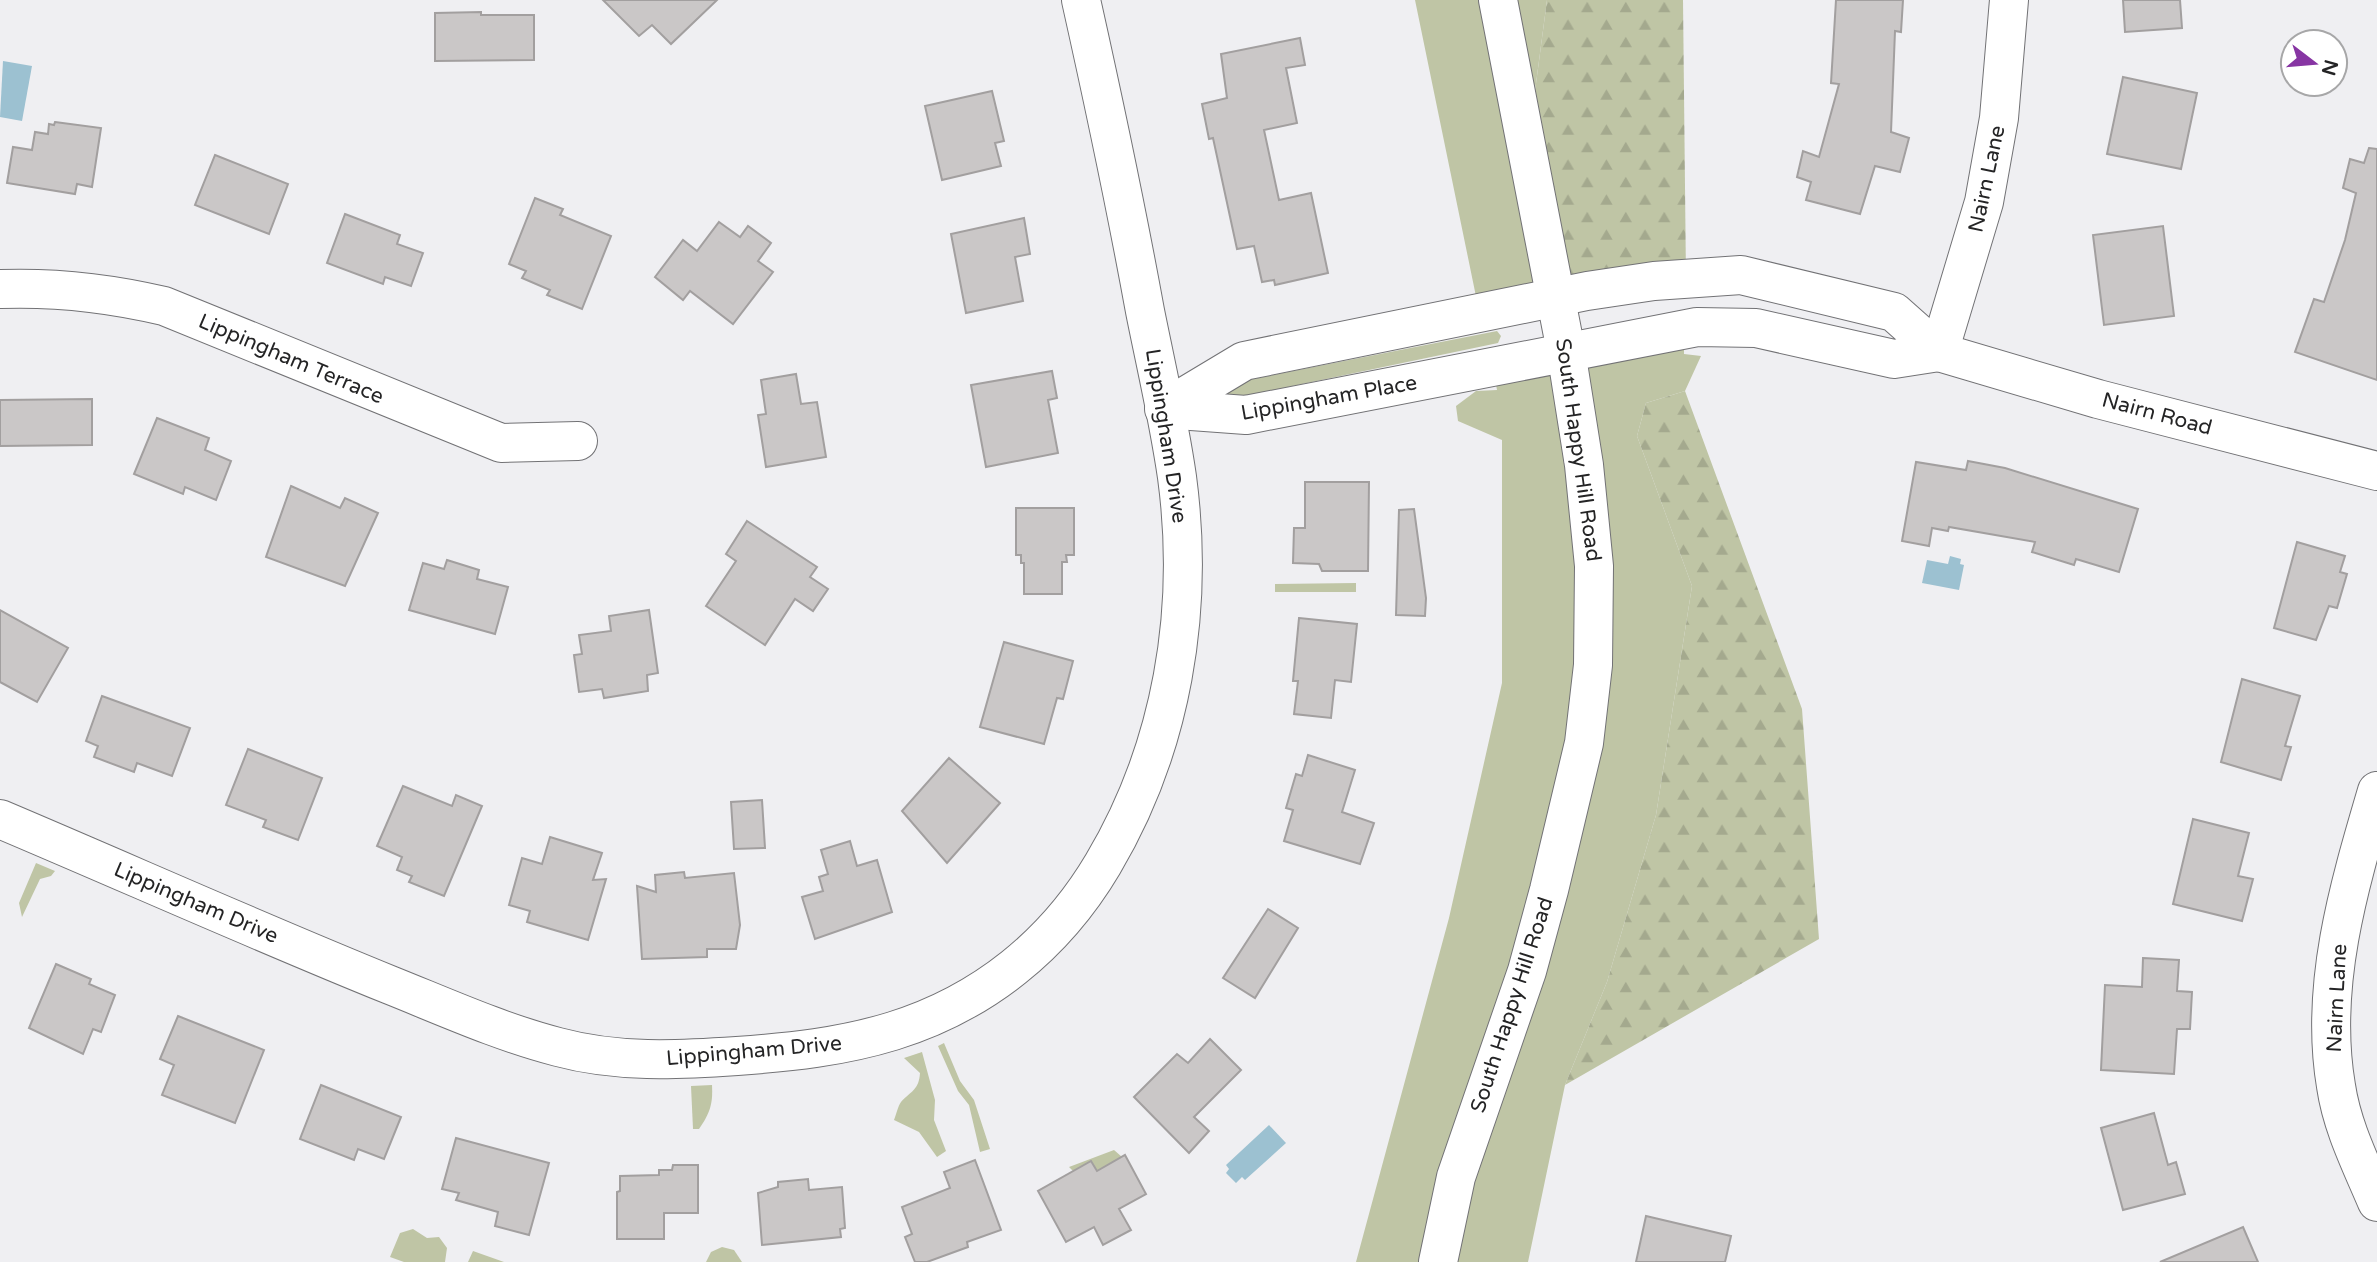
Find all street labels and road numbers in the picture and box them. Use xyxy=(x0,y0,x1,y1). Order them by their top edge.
street label: Nairn Lane xyxy=(1963,123,2011,235)
street label: Lippingham Terrace xyxy=(195,309,387,409)
street label: South Happy Hill Road xyxy=(1550,337,1606,563)
street label: Lippingham Drive xyxy=(1140,347,1192,525)
street label: Lippingham Place xyxy=(1239,370,1419,426)
street label: Nairn Road xyxy=(2099,387,2215,441)
street label: Lippingham Drive xyxy=(110,857,282,949)
street label: South Happy Hill Road xyxy=(1465,894,1559,1116)
street label: Nairn Lane xyxy=(2322,943,2352,1053)
street label: Lippingham Drive xyxy=(665,1031,843,1071)

